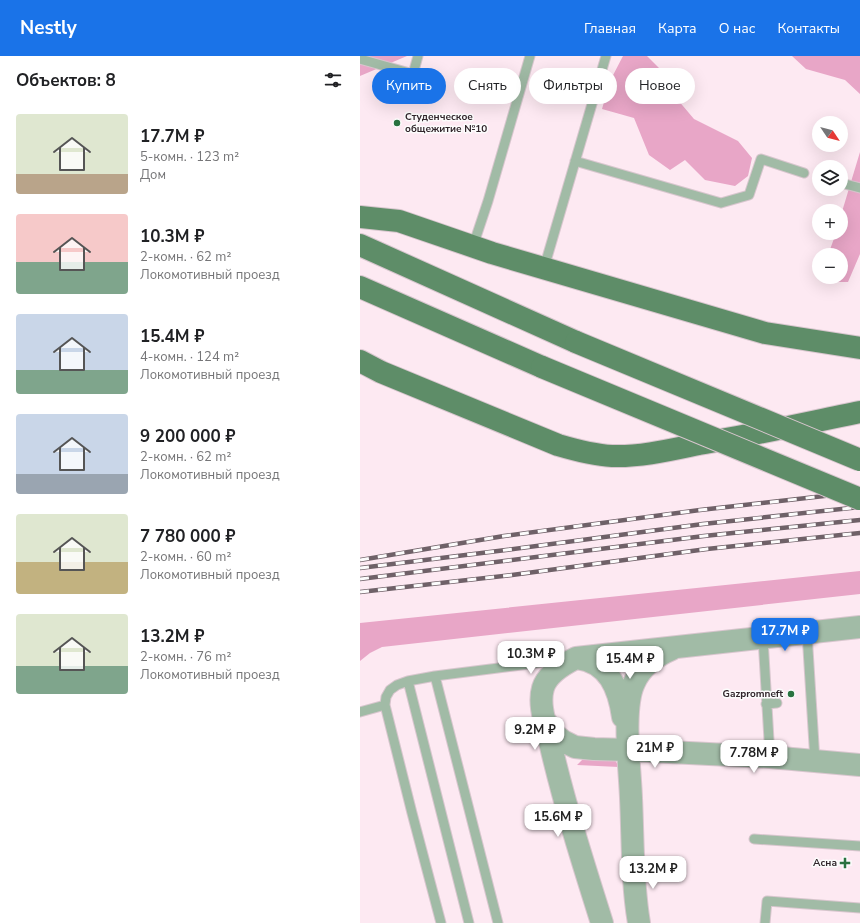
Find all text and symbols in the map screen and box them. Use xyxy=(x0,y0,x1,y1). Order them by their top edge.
text: Nestly xyxy=(20,15,77,41)
text: Главная xyxy=(584,19,636,38)
text: Карта xyxy=(658,19,697,38)
text: О нас xyxy=(719,19,755,38)
text: Контакты xyxy=(777,19,840,38)
chip: Купить xyxy=(372,68,446,104)
chip: Снять xyxy=(454,68,521,104)
chip: Фильтры xyxy=(529,68,617,104)
chip: Новое xyxy=(625,68,695,104)
text: Объектов: 8 xyxy=(16,69,116,92)
icon: filters xyxy=(322,69,344,91)
place label: Студенческое общежитие №10 xyxy=(405,110,487,136)
north arrow xyxy=(812,116,848,152)
map controls xyxy=(812,116,848,284)
marker: Студенческое общежитие №10 xyxy=(392,118,402,128)
text: 17.7M ₽ xyxy=(140,125,204,148)
icon: home xyxy=(48,130,96,178)
text: 5-комн. · 123 m² xyxy=(140,148,239,166)
button: layers xyxy=(812,160,848,196)
text: Дом xyxy=(140,166,166,184)
button: + xyxy=(812,204,848,240)
text: 10.3M ₽ xyxy=(140,225,204,248)
icon: home xyxy=(48,230,96,278)
text: 2-комн. · 62 m² xyxy=(140,248,231,266)
button: − xyxy=(812,248,848,284)
text: Локомотивный проезд xyxy=(140,266,280,284)
text: 15.4M ₽ xyxy=(140,325,204,348)
icon: home xyxy=(48,330,96,378)
text: 4-комн. · 124 m² xyxy=(140,348,239,366)
text: Локомотивный проезд xyxy=(140,366,280,384)
text: 9 200 000 ₽ xyxy=(140,425,235,448)
icon: home xyxy=(48,430,96,478)
text: 2-комн. · 62 m² xyxy=(140,448,231,466)
text: Локомотивный проезд xyxy=(140,466,280,484)
text: 7 780 000 ₽ xyxy=(140,525,235,548)
icon: home xyxy=(48,530,96,578)
text: 2-комн. · 60 m² xyxy=(140,548,231,566)
text: Локомотивный проезд xyxy=(140,566,280,584)
pin: 17.7M ₽ xyxy=(748,618,822,652)
text: 17.7M ₽ xyxy=(760,622,810,640)
text: 13.2M ₽ xyxy=(140,625,204,648)
icon: home xyxy=(48,630,96,678)
pin: 10.3M ₽ xyxy=(494,641,568,675)
text: 10.3M ₽ xyxy=(506,645,556,663)
pin: 15.4M ₽ xyxy=(593,646,667,680)
text: 2-комн. · 76 m² xyxy=(140,648,231,666)
text: 15.4M ₽ xyxy=(605,650,655,668)
text: Локомотивный проезд xyxy=(140,666,280,684)
place label: Gazpromneft xyxy=(723,687,783,701)
marker: Gazpromneft xyxy=(786,689,796,699)
pin: 9.2M ₽ xyxy=(502,717,568,751)
text: 9.2M ₽ xyxy=(514,721,556,739)
pin: 21M ₽ xyxy=(627,735,683,769)
text: 21M ₽ xyxy=(636,739,674,757)
pin: 7.78M ₽ xyxy=(717,740,791,774)
text: 7.78M ₽ xyxy=(729,744,779,762)
pin: 15.6M ₽ xyxy=(521,804,595,838)
text: 15.6M ₽ xyxy=(533,808,583,826)
pin: 13.2M ₽ xyxy=(616,856,690,890)
place label: Асна xyxy=(813,856,837,870)
marker: Асна xyxy=(840,858,850,868)
text: 13.2M ₽ xyxy=(628,860,678,878)

